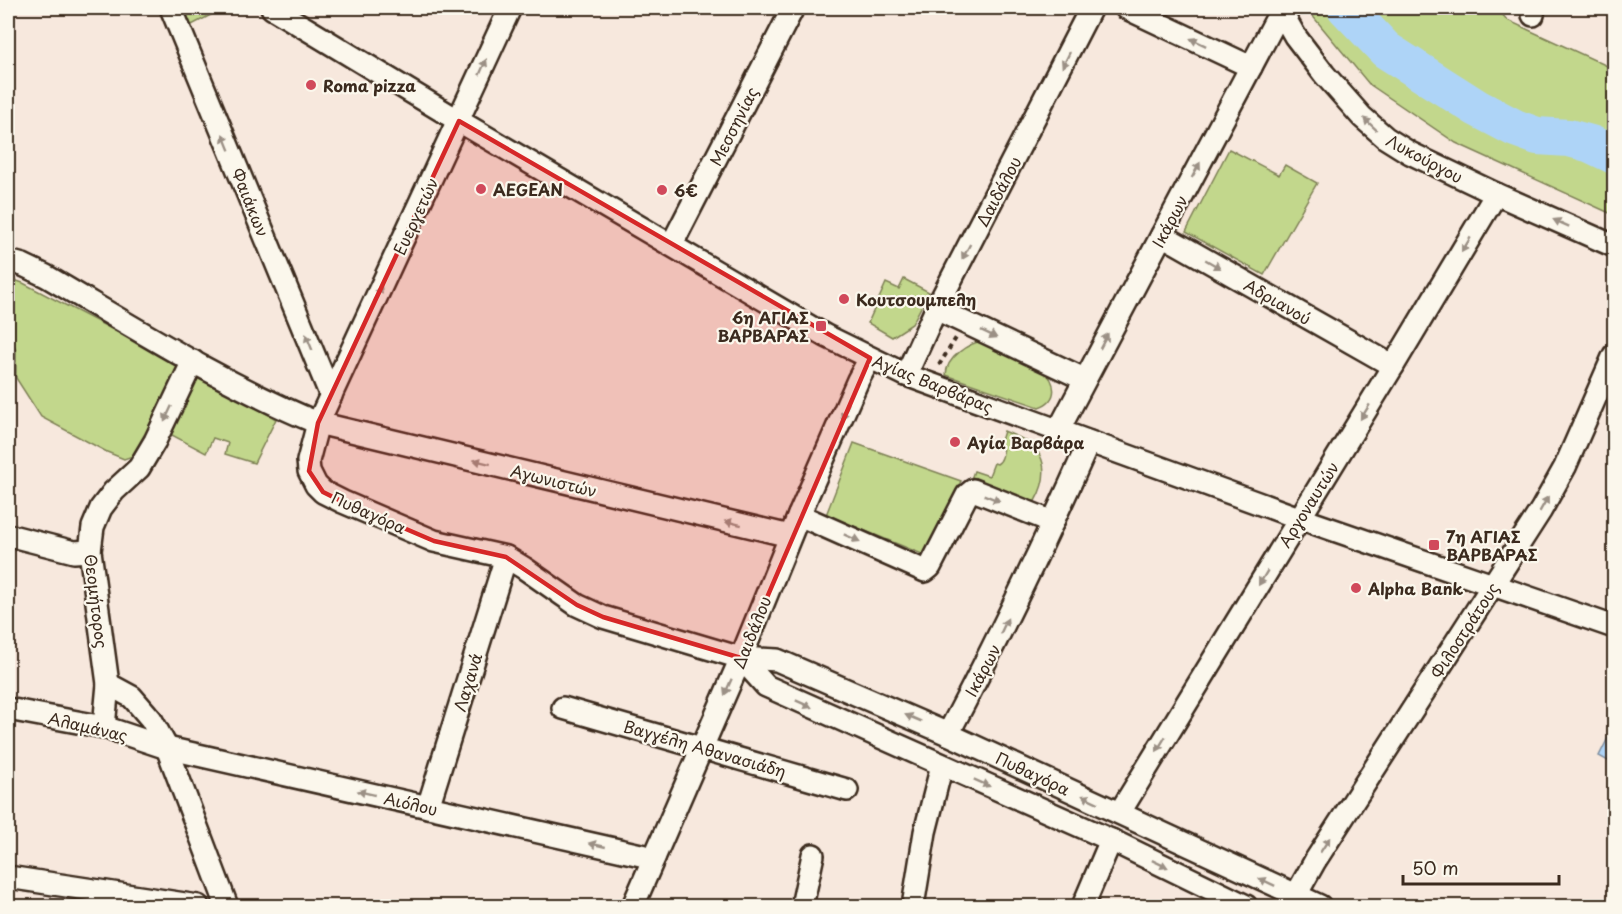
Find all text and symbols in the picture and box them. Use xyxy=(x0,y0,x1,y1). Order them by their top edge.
one-way arrow xyxy=(1189,37,1206,46)
one-way arrow xyxy=(1061,51,1071,69)
one-way arrow xyxy=(478,58,488,76)
place label: Roma pizza xyxy=(323,73,416,97)
marker: Roma pizza xyxy=(304,78,318,92)
street label: Μεσσηνίας xyxy=(703,82,763,170)
one-way arrow xyxy=(1362,117,1377,131)
street label: Λυκούργου xyxy=(1382,128,1468,188)
one-way arrow xyxy=(221,133,231,151)
street label: Δαιδάλου xyxy=(969,152,1027,230)
one-way arrow xyxy=(1191,161,1201,178)
street label: Φαιάκων xyxy=(226,164,276,240)
street label: Ευεργετών xyxy=(387,173,443,259)
place label: AEGEAN xyxy=(493,177,563,201)
place label: 6€ xyxy=(674,178,698,202)
marker: AEGEAN xyxy=(474,182,488,196)
marker: 6€ xyxy=(655,183,669,197)
street label: Ικάρων xyxy=(1145,190,1193,252)
one-way arrow xyxy=(1552,217,1570,227)
one-way arrow xyxy=(1461,236,1471,253)
one-way arrow xyxy=(961,243,971,260)
one-way arrow xyxy=(1205,259,1222,269)
street label: Αδριανού xyxy=(1240,272,1316,330)
one-way arrow xyxy=(374,285,383,302)
place label: Κουτσουμπελη xyxy=(856,287,976,311)
marker: Κουτσουμπελη xyxy=(837,292,851,306)
place label: 6η ΑΓΙΑΣ ΒΑΡΒΑΡΑΣ xyxy=(717,305,809,347)
marker: 6η ΑΓΙΑΣ ΒΑΡΒΑΡΑΣ xyxy=(814,319,828,333)
one-way arrow xyxy=(980,328,998,338)
one-way arrow xyxy=(304,333,313,351)
one-way arrow xyxy=(1099,333,1109,350)
street label: Αγίας Βαρβάρας xyxy=(869,348,997,418)
one-way arrow xyxy=(840,402,849,419)
one-way arrow xyxy=(1360,404,1371,420)
one-way arrow xyxy=(163,405,172,422)
place label: Αγία Βαρβάρα xyxy=(966,430,1084,454)
marker: Αγία Βαρβάρα xyxy=(948,435,962,449)
street label: Αργοναυτών xyxy=(1272,456,1344,552)
one-way arrow xyxy=(473,457,491,467)
street label: Αγωνιστών xyxy=(508,458,600,502)
street label: Πυθαγόρα xyxy=(328,485,411,539)
one-way arrow xyxy=(983,494,1001,503)
one-way arrow xyxy=(1539,495,1549,512)
one-way arrow xyxy=(724,517,742,527)
place label: 7η ΑΓΙΑΣ ΒΑΡΒΑΡΑΣ xyxy=(1446,524,1538,566)
one-way arrow xyxy=(844,534,861,543)
marker: 7η ΑΓΙΑΣ ΒΑΡΒΑΡΑΣ xyxy=(1427,538,1441,552)
street label: Θεομήτορος xyxy=(79,553,115,649)
one-way arrow xyxy=(1258,570,1268,587)
place label: Alpha Bank xyxy=(1367,576,1464,600)
street label: Φιλοστράτους xyxy=(1424,577,1504,683)
marker: Alpha Bank xyxy=(1349,581,1363,595)
street label: Δαιδάλου xyxy=(726,592,776,672)
one-way arrow xyxy=(1000,617,1009,634)
street label: Ικάρων xyxy=(958,639,1006,701)
street label: Λαχανά xyxy=(447,650,487,714)
one-way arrow xyxy=(723,678,732,696)
one-way arrow xyxy=(796,699,813,708)
street label: Αλαμάνας xyxy=(46,705,130,747)
street label: Βαγγέλη Αθανασιάδη xyxy=(621,713,789,783)
one-way arrow xyxy=(903,713,921,723)
one-way arrow xyxy=(1156,736,1167,752)
street label: Πυθαγόρα xyxy=(992,745,1074,801)
one-way arrow xyxy=(974,778,992,788)
street label: Αιόλου xyxy=(382,785,440,821)
one-way arrow xyxy=(357,787,375,797)
one-way arrow xyxy=(1082,794,1099,803)
one-way arrow xyxy=(1319,837,1330,853)
one-way arrow xyxy=(588,840,606,850)
scale bar xyxy=(1403,848,1559,886)
text: 50 m xyxy=(1412,854,1459,881)
one-way arrow xyxy=(1151,858,1169,868)
one-way arrow xyxy=(1258,877,1275,886)

